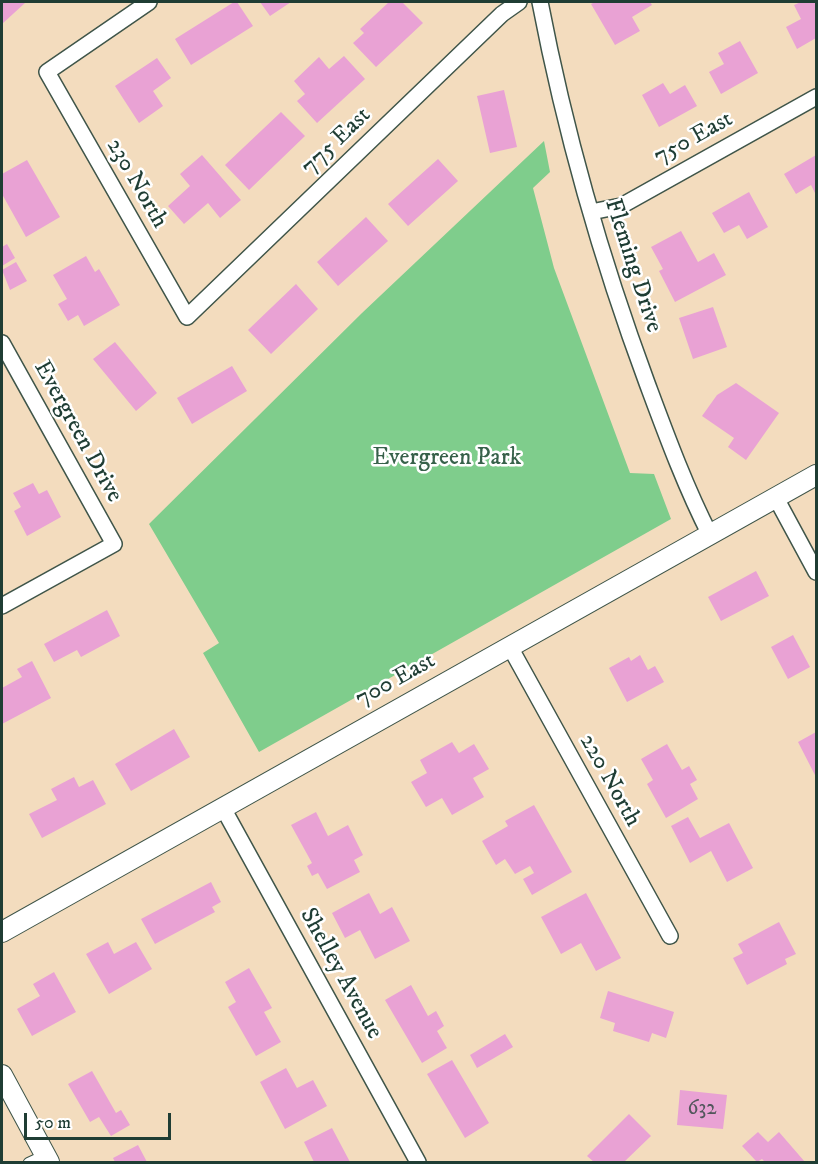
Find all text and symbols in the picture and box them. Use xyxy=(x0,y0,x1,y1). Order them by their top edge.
street label: 775 East xyxy=(296,102,378,182)
street label: 750 East xyxy=(650,106,738,172)
street label: 230 North xyxy=(99,134,173,234)
street label: Fleming Drive xyxy=(597,196,667,336)
street label: Evergreen Drive xyxy=(26,356,128,508)
park label: Evergreen Park xyxy=(373,445,521,473)
street label: 700 East xyxy=(351,647,441,715)
street label: 220 North xyxy=(572,730,646,832)
street label: Shelley Avenue xyxy=(292,904,388,1044)
house number: 632 xyxy=(687,1097,717,1123)
scale bar xyxy=(27,1101,174,1139)
text: 50 m xyxy=(35,1112,71,1134)

